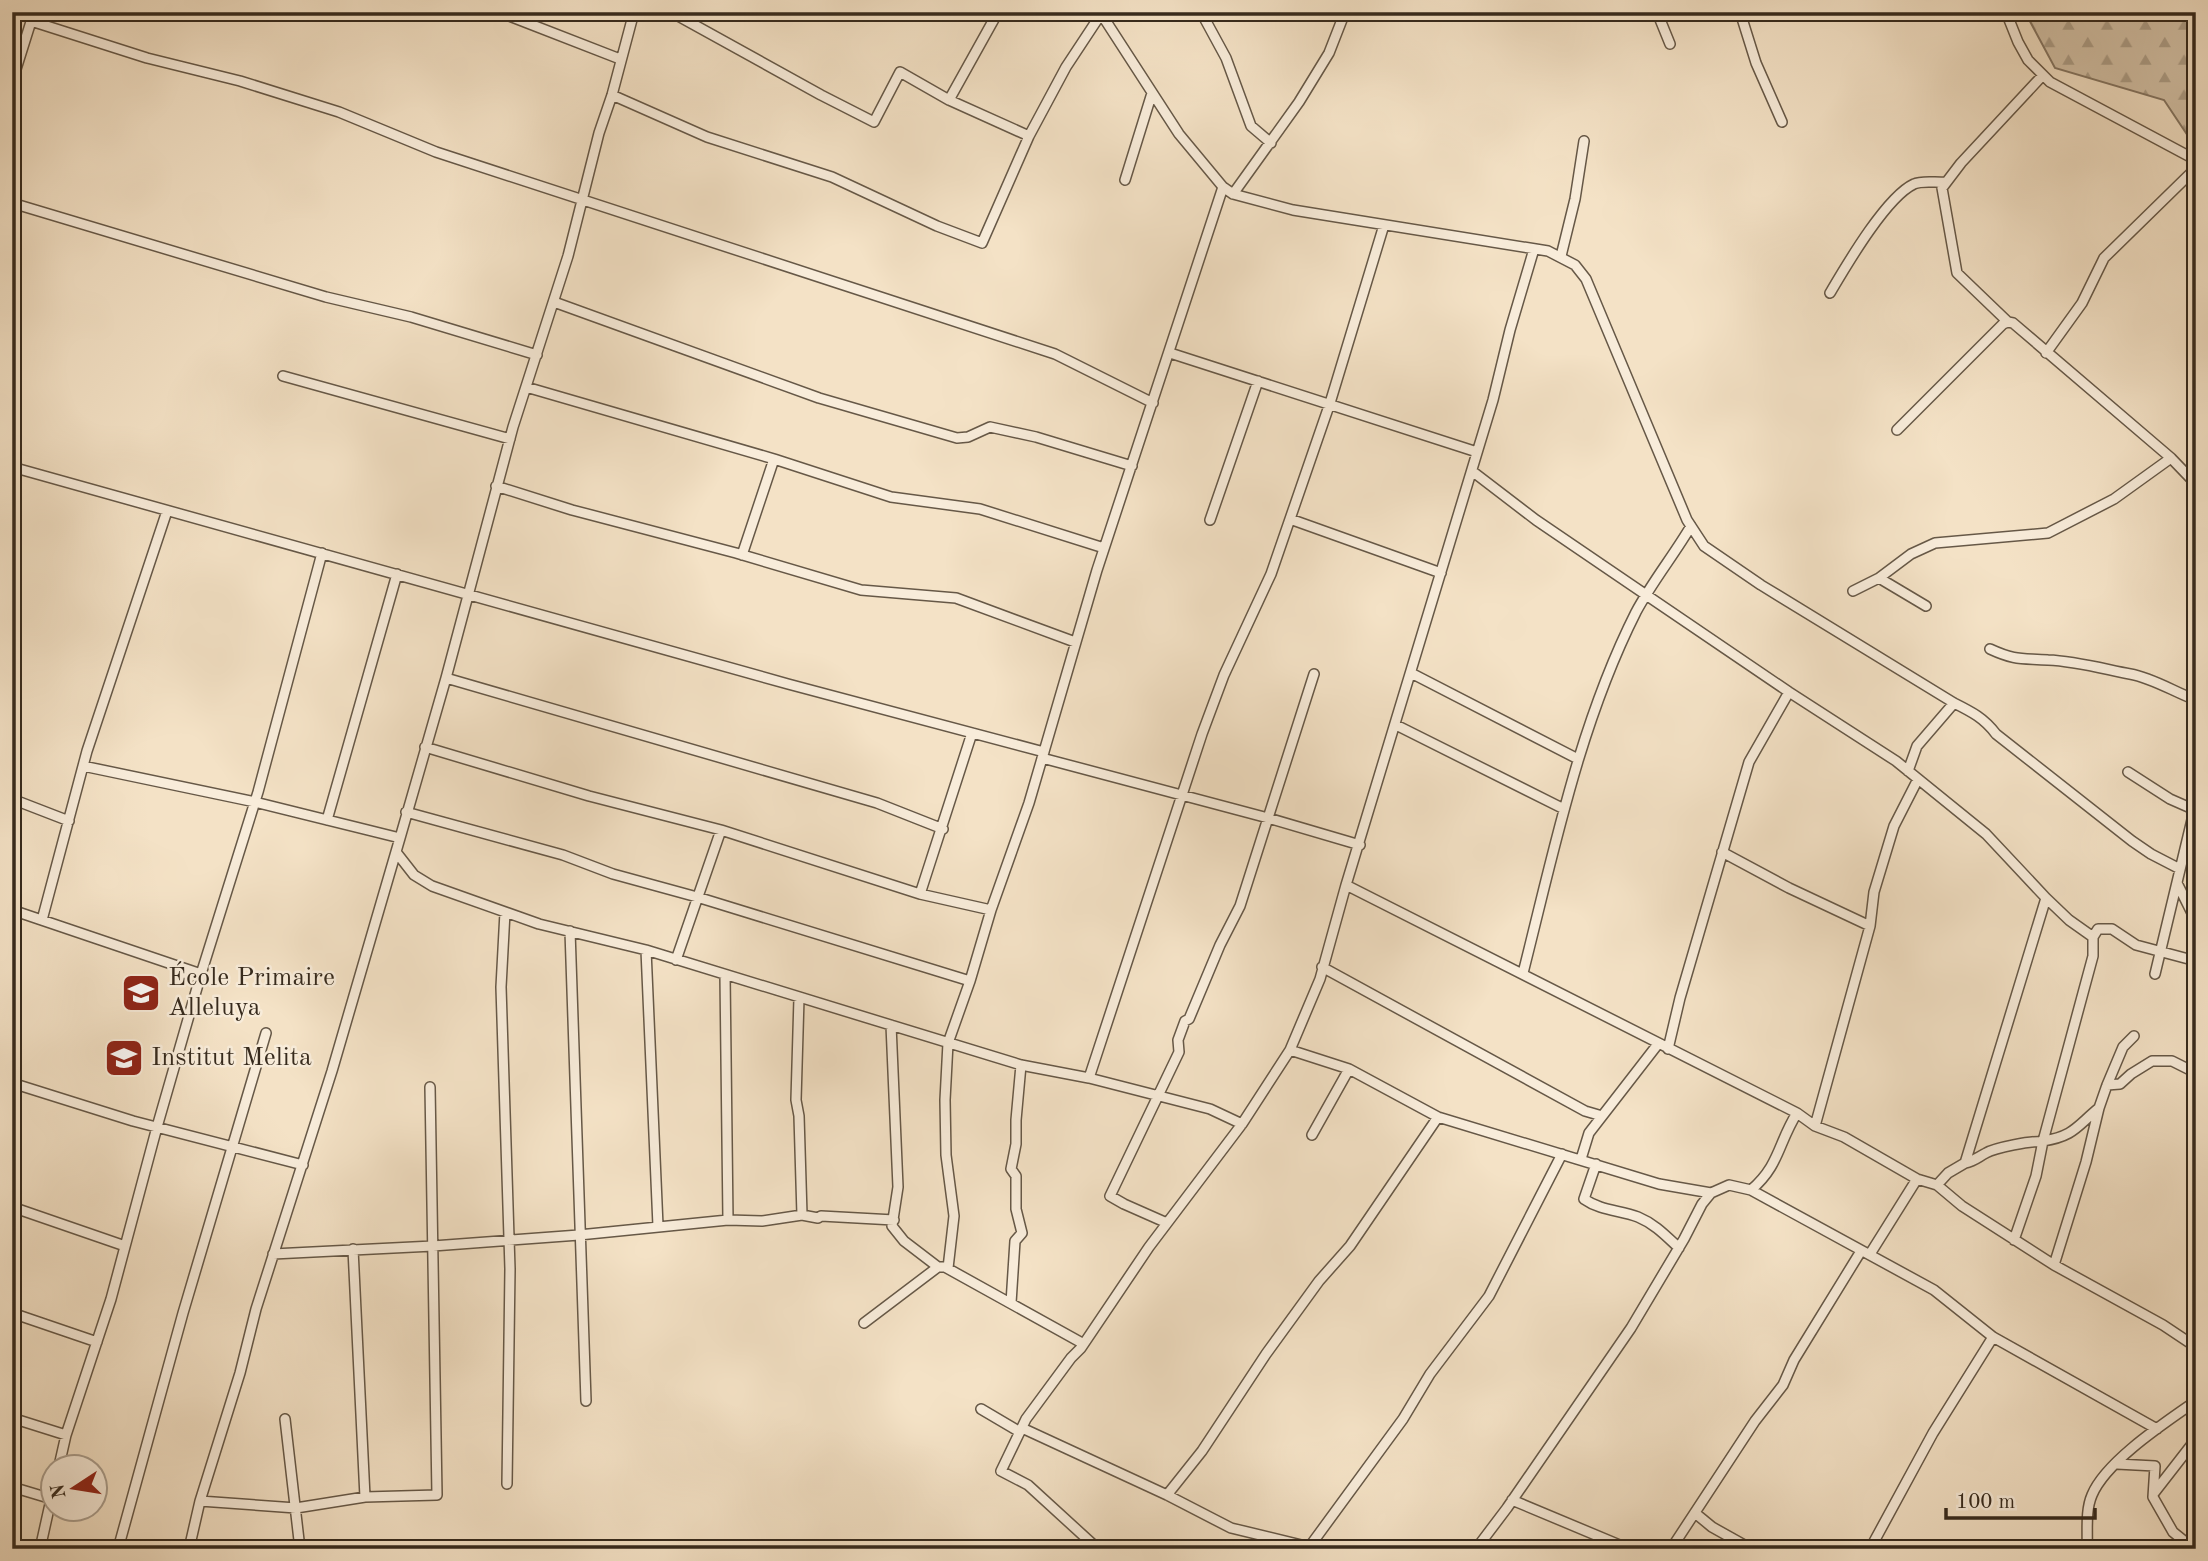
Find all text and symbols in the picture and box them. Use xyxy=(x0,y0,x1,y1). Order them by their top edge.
place label: École Primaire Alleluya xyxy=(168,961,335,1021)
school or university icon: École Primaire Alleluya xyxy=(120,972,162,1014)
school or university icon: Institut Melita xyxy=(103,1037,145,1079)
place label: Institut Melita xyxy=(151,1045,312,1071)
north arrow xyxy=(38,1452,108,1522)
scale bar xyxy=(1946,1477,2094,1521)
text: N xyxy=(49,1481,71,1500)
text: 100 m xyxy=(1956,1492,2015,1513)

